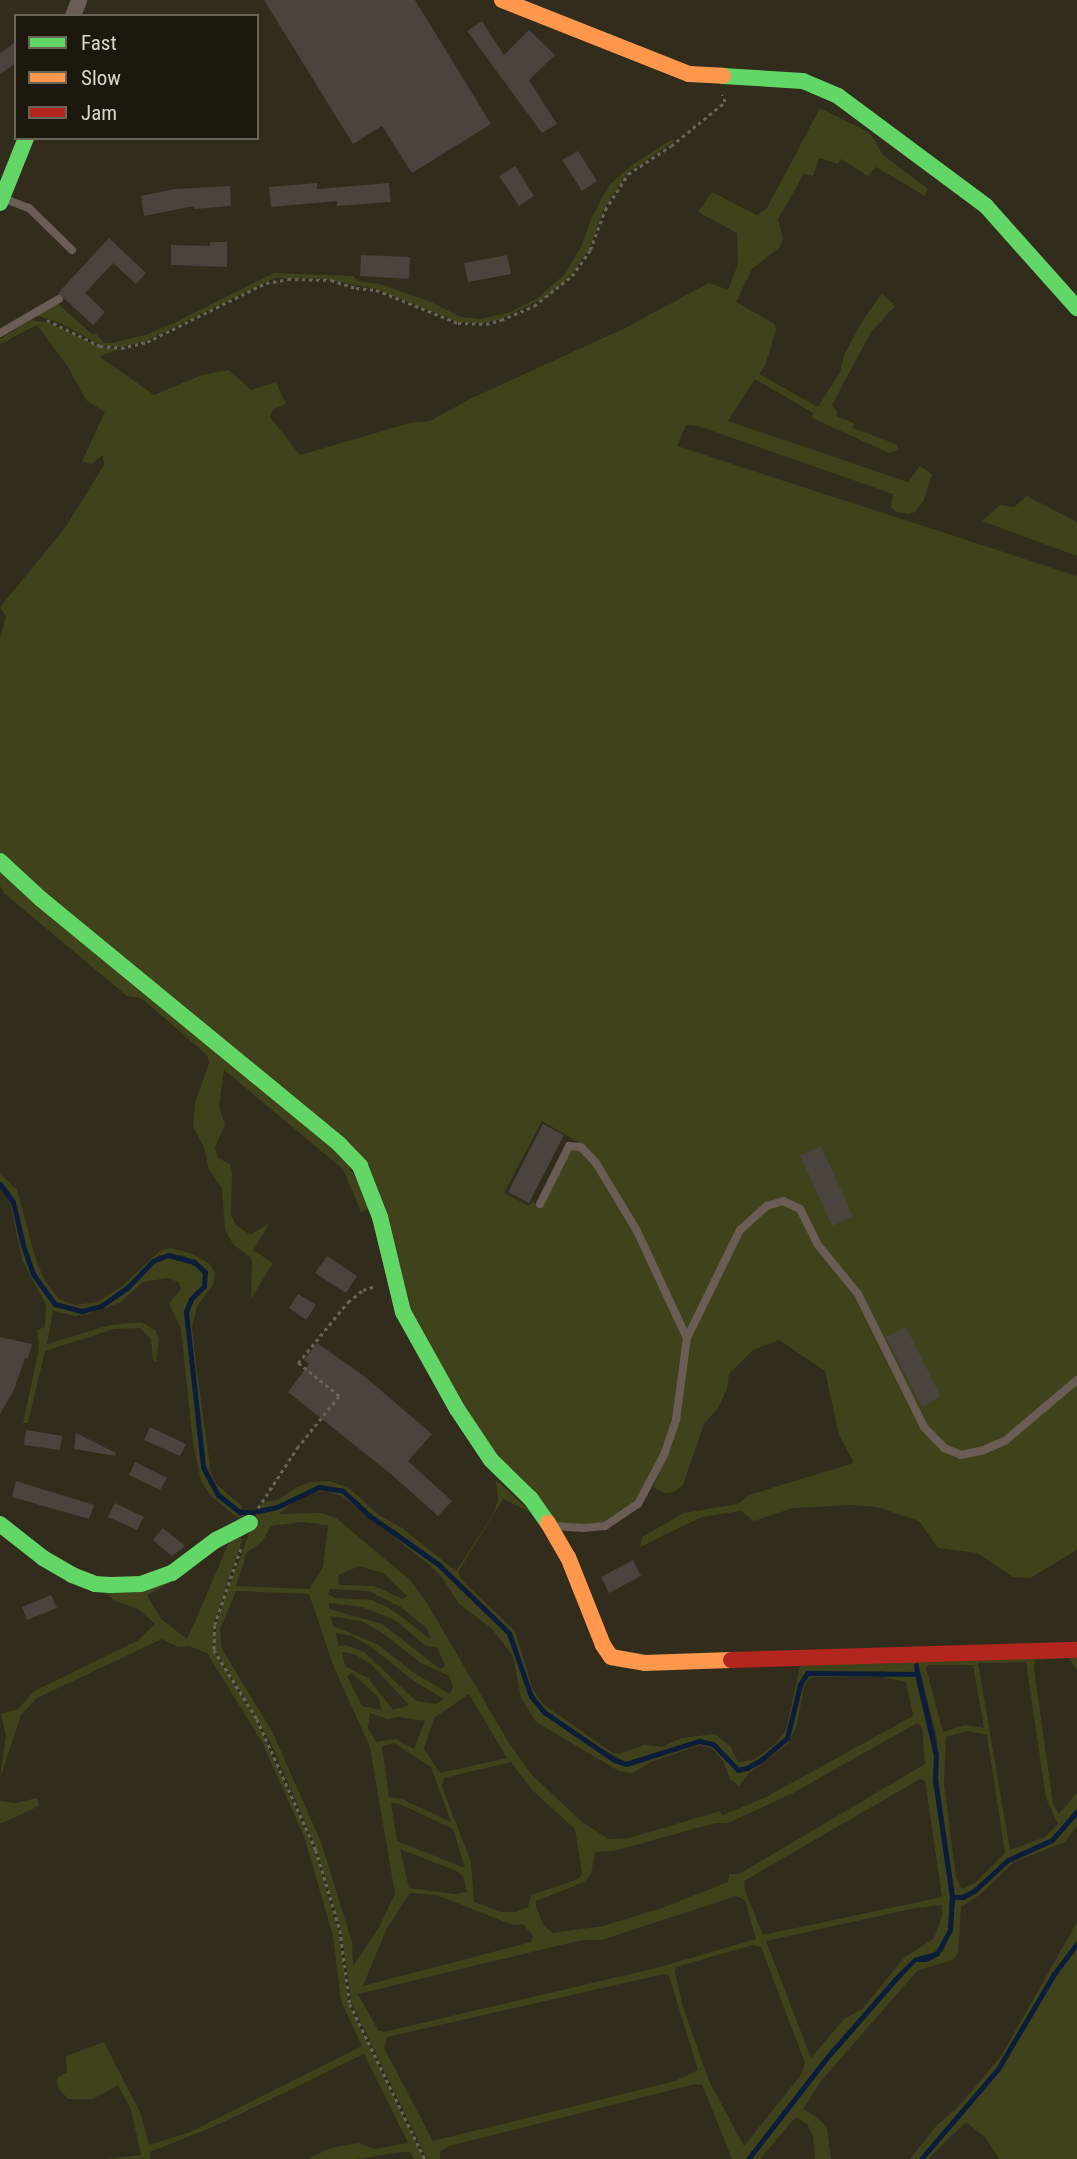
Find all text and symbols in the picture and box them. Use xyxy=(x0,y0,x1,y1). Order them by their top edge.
legend xyxy=(14,14,259,140)
text: Fast xyxy=(81,31,117,55)
text: Slow xyxy=(81,66,121,90)
text: Jam xyxy=(81,101,117,125)

